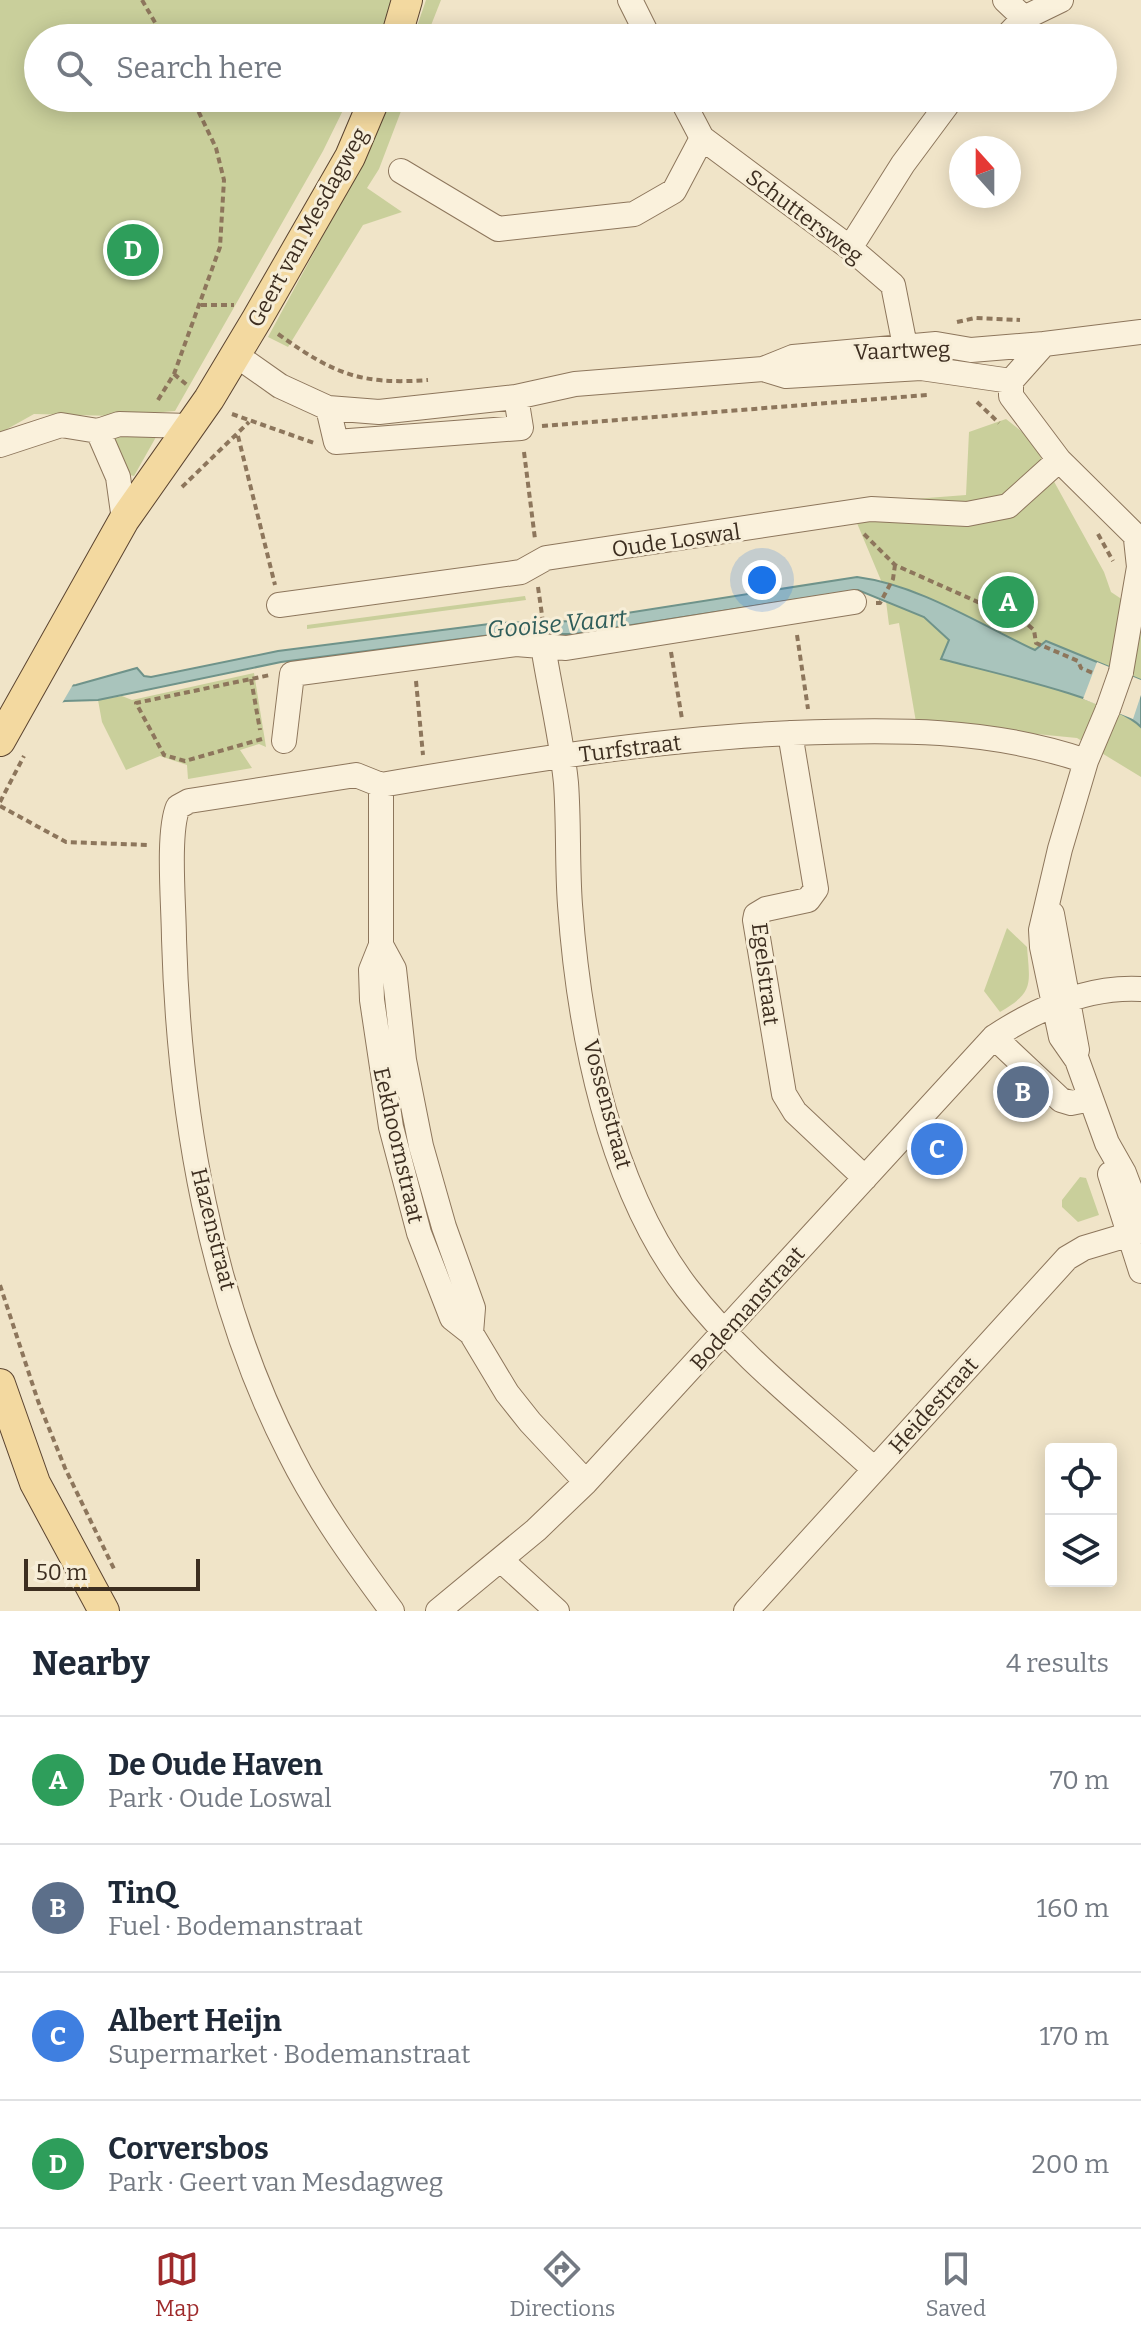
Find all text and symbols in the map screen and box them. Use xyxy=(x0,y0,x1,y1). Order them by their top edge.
search box xyxy=(24,24,1117,112)
icon: search xyxy=(52,46,96,90)
text: Search here xyxy=(116,50,283,86)
street label: Geert van Mesdagweg xyxy=(241,123,374,332)
north arrow xyxy=(949,136,1021,208)
street label: Schuttersweg xyxy=(741,164,869,269)
pin: D xyxy=(107,220,159,280)
street label: Vaartweg xyxy=(853,335,951,366)
street label: Oude Loswal xyxy=(610,518,742,563)
your location xyxy=(742,560,782,600)
pin: A xyxy=(982,572,1034,632)
water label: Gooise Vaart xyxy=(486,604,629,644)
street label: Turfstraat xyxy=(577,729,683,768)
street label: Egelstraat xyxy=(746,921,785,1027)
street label: Vossenstraat xyxy=(577,1036,638,1172)
pin: B xyxy=(997,1062,1049,1122)
street label: Eekhoornstraat xyxy=(367,1064,430,1226)
pin: C xyxy=(911,1119,963,1179)
street label: Hazenstraat xyxy=(185,1165,242,1293)
street label: Bodemanstraat xyxy=(684,1241,810,1376)
street label: Heidestraat xyxy=(883,1352,984,1459)
map controls xyxy=(1045,1443,1117,1587)
button: locate xyxy=(1045,1443,1117,1515)
button: layers xyxy=(1045,1515,1117,1587)
scale bar xyxy=(24,1555,200,1591)
text: 50 m xyxy=(36,1559,87,1586)
text: Nearby xyxy=(32,1643,150,1684)
text: 4 results xyxy=(1006,1648,1109,1679)
text: De Oude Haven xyxy=(108,1747,323,1783)
text: A xyxy=(49,1765,67,1796)
text: 70 m xyxy=(1050,1765,1109,1796)
text: Park · Oude Loswal xyxy=(108,1783,332,1814)
text: TinQ xyxy=(108,1875,177,1911)
text: B xyxy=(50,1893,66,1924)
text: 160 m xyxy=(1037,1893,1109,1924)
text: Fuel · Bodemanstraat xyxy=(108,1911,363,1942)
text: Albert Heijn xyxy=(108,2003,282,2039)
text: C xyxy=(50,2021,66,2052)
text: 170 m xyxy=(1039,2021,1109,2052)
text: Supermarket · Bodemanstraat xyxy=(108,2039,470,2070)
text: Corversbos xyxy=(108,2131,269,2167)
text: D xyxy=(49,2149,67,2180)
text: 200 m xyxy=(1032,2149,1109,2180)
text: Park · Geert van Mesdagweg xyxy=(108,2167,443,2198)
tab: Map xyxy=(155,2247,199,2322)
tab: Directions xyxy=(510,2247,615,2322)
tab: Saved xyxy=(926,2247,986,2322)

